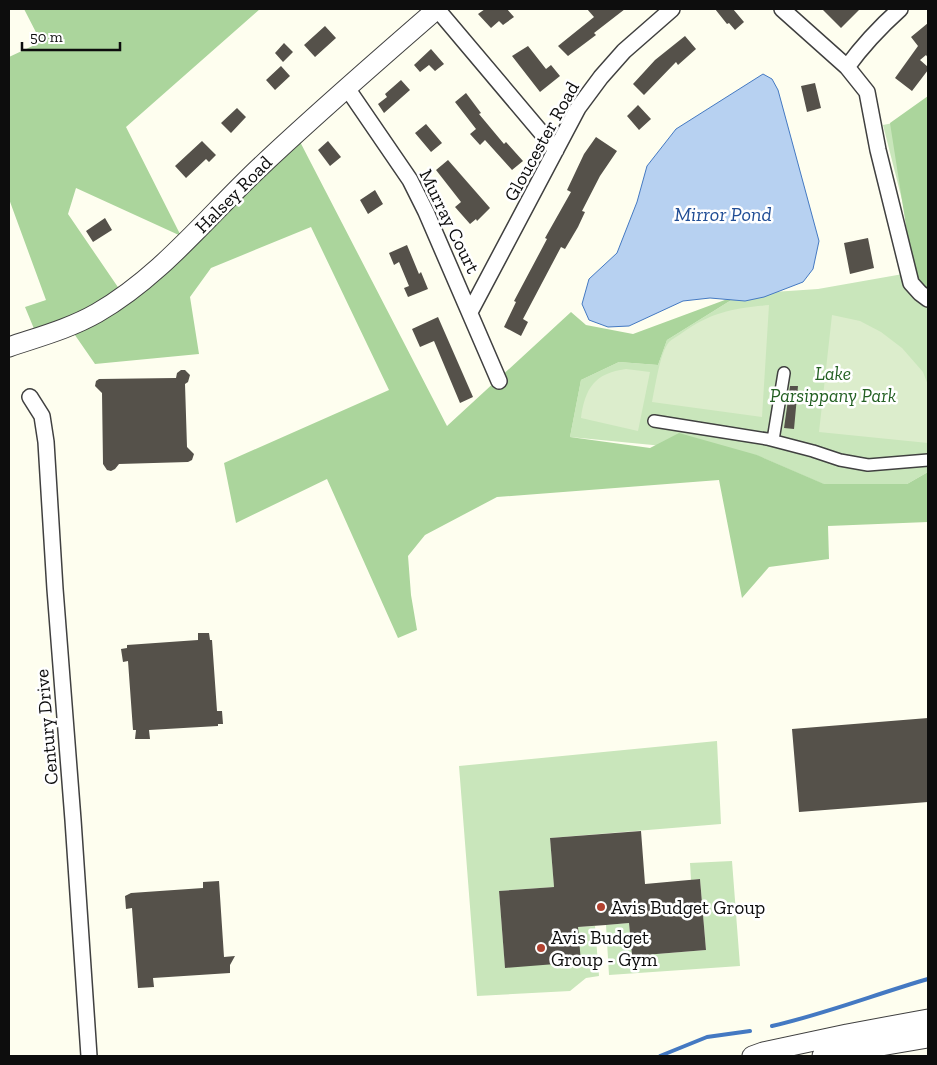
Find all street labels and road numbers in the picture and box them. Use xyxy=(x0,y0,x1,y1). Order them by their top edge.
street label: Gloucester Road xyxy=(499,77,584,205)
street label: Halsey Road xyxy=(190,151,277,238)
street label: Murray Court xyxy=(414,165,485,277)
street label: Century Drive xyxy=(30,668,63,786)

